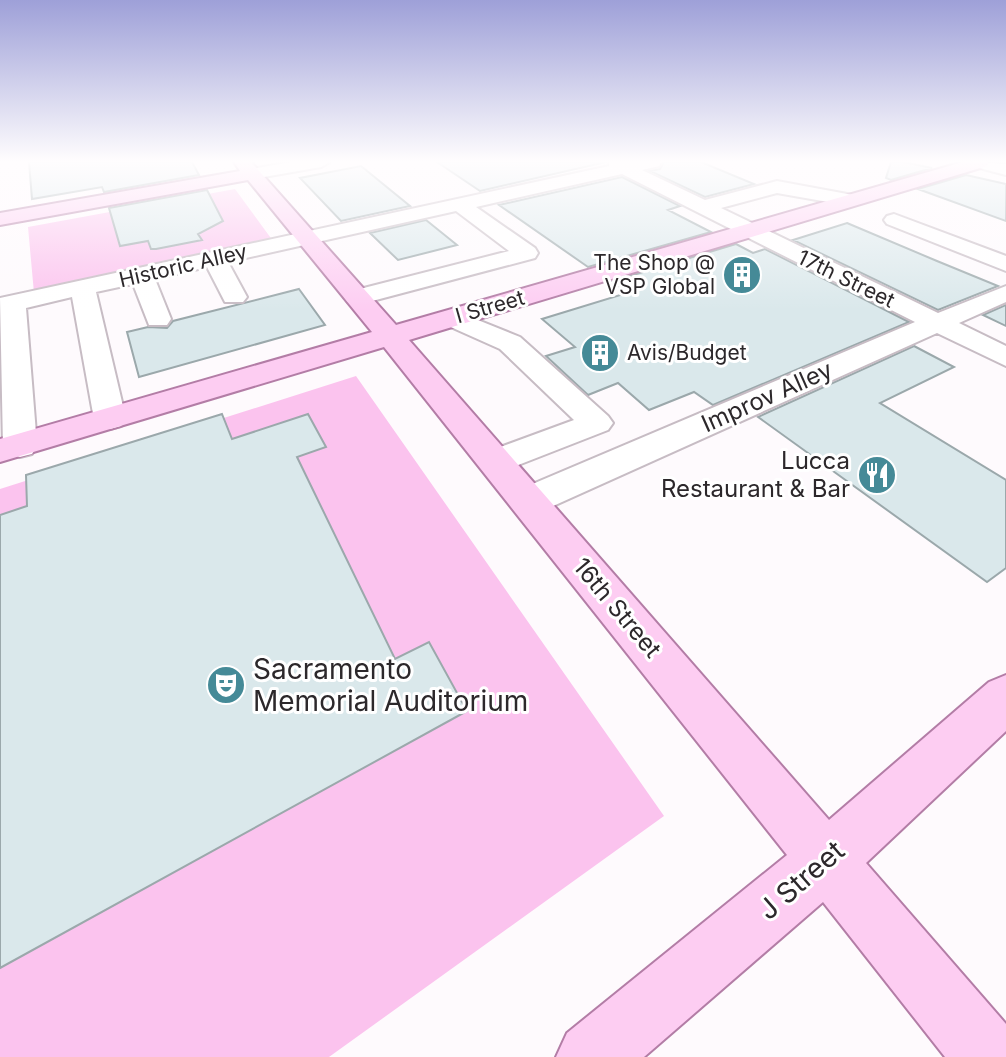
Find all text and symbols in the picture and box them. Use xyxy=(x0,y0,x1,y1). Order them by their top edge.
street label: Historic Alley xyxy=(116,239,249,292)
street label: 17th Street xyxy=(794,244,899,313)
place label: The Shop @ VSP Global xyxy=(593,250,715,299)
building icon: The Shop @ VSP Global xyxy=(721,254,763,296)
street label: I Street xyxy=(452,285,527,328)
building icon: Avis/Budget xyxy=(579,332,621,374)
place label: Avis/Budget xyxy=(627,340,747,365)
street label: Improv Alley xyxy=(697,355,837,438)
place label: Lucca Restaurant & Bar xyxy=(661,446,850,503)
restaurant icon: Lucca Restaurant & Bar xyxy=(856,454,898,496)
street label: 16th Street xyxy=(567,552,668,664)
place label: Sacramento Memorial Auditorium xyxy=(253,652,528,718)
theatre icon: Sacramento Memorial Auditorium xyxy=(205,664,247,706)
street label: J Street xyxy=(751,833,851,927)

